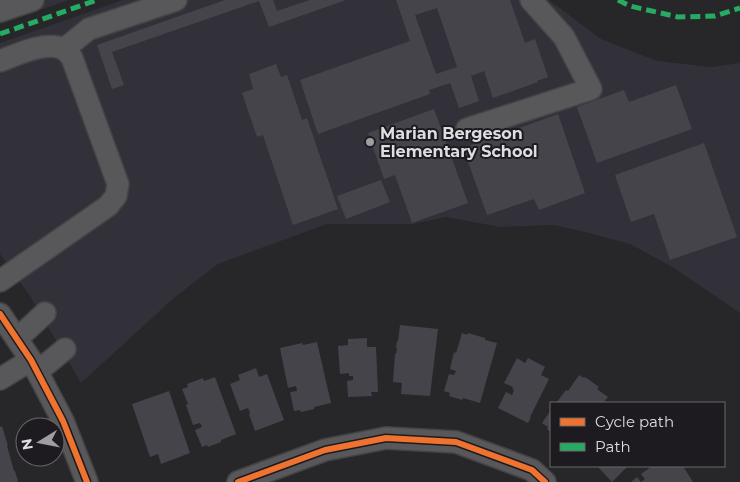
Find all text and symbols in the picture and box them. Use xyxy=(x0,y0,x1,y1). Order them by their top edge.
place label: Marian Bergeson Elementary School xyxy=(380,124,538,161)
marker: Marian Bergeson Elementary School xyxy=(364,136,376,148)
legend xyxy=(550,402,725,467)
text: Cycle path xyxy=(595,412,674,431)
north arrow xyxy=(15,417,65,467)
text: N xyxy=(17,437,37,451)
text: Path xyxy=(595,437,631,456)

